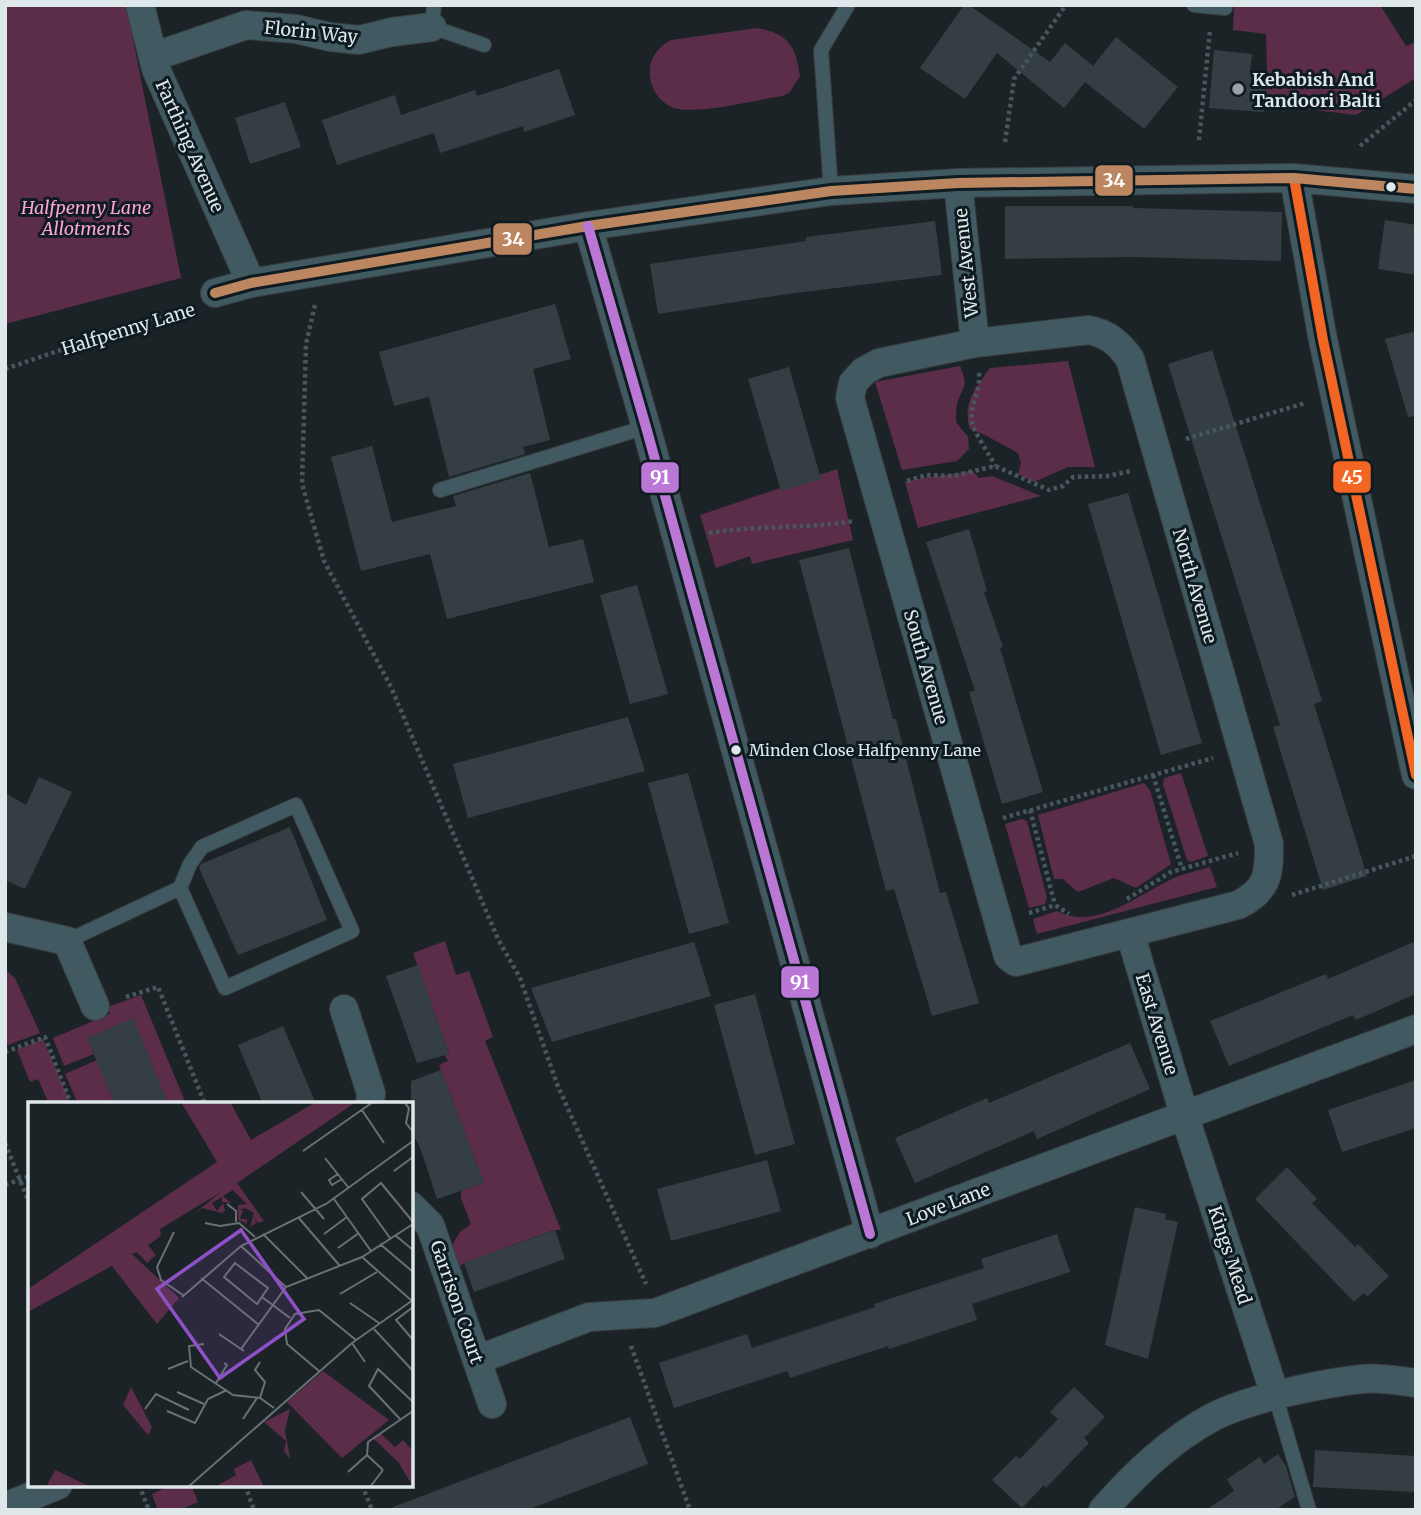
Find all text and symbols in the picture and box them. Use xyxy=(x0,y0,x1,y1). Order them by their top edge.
street label: Florin Way xyxy=(263,16,360,48)
place label: Kebabish And Tandoori Balti xyxy=(1252,68,1381,112)
street label: Farthing Avenue xyxy=(150,76,230,216)
marker: Kebabish And Tandoori Balti xyxy=(1230,81,1246,97)
line badge: 34 xyxy=(1094,164,1134,197)
text: 34 xyxy=(1103,168,1125,192)
unlabelled marker xyxy=(1384,180,1398,194)
park label: Halfpenny Lane Allotments xyxy=(20,196,151,240)
street label: West Avenue xyxy=(949,207,983,320)
line badge: 34 xyxy=(492,222,533,256)
text: 34 xyxy=(502,227,524,251)
street label: Halfpenny Lane xyxy=(58,298,198,360)
line badge: 45 xyxy=(1332,460,1372,494)
line badge: 91 xyxy=(640,461,680,494)
text: 91 xyxy=(650,465,670,489)
text: 45 xyxy=(1341,465,1363,489)
street label: North Avenue xyxy=(1168,526,1222,646)
street label: South Avenue xyxy=(899,607,953,727)
place label: Minden Close Halfpenny Lane xyxy=(749,740,981,760)
marker: Minden Close Halfpenny Lane xyxy=(729,743,743,757)
line badge: 91 xyxy=(780,965,820,999)
text: 91 xyxy=(790,970,810,994)
street label: East Avenue xyxy=(1131,970,1183,1078)
inset map xyxy=(28,1102,413,1487)
street label: Love Lane xyxy=(903,1177,993,1231)
street label: Kings Mead xyxy=(1203,1203,1257,1307)
street label: Garrison Court xyxy=(425,1237,489,1367)

